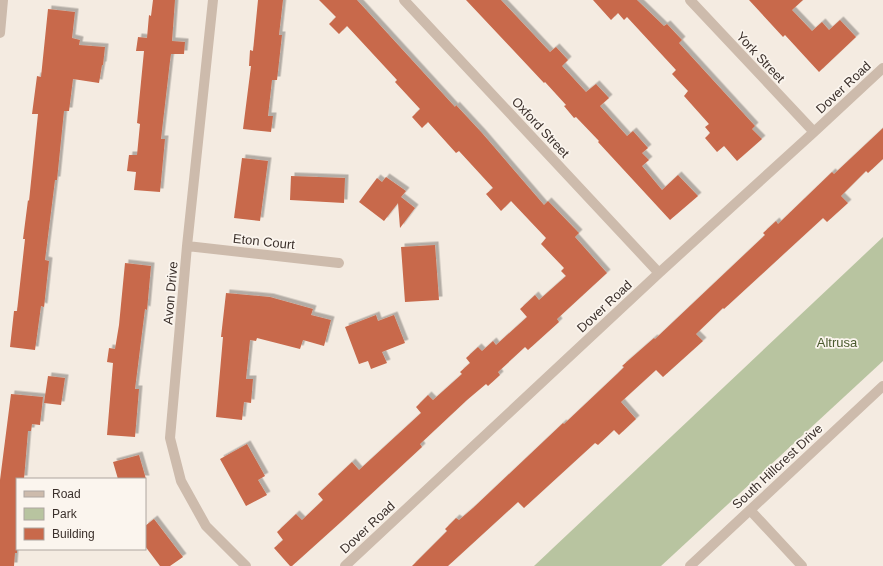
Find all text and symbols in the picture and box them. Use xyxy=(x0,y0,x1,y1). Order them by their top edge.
street label: York Street xyxy=(733,29,788,86)
street label: Dover Road xyxy=(813,58,874,117)
street label: Oxford Street xyxy=(509,94,573,161)
street label: Eton Court xyxy=(232,231,296,252)
street label: Avon Drive xyxy=(160,261,181,325)
street label: Dover Road xyxy=(574,277,635,336)
park label: Altrusa xyxy=(817,335,858,350)
street label: South Hillcrest Drive xyxy=(729,421,826,512)
legend xyxy=(16,478,146,550)
text: Road xyxy=(52,487,81,501)
street label: Dover Road xyxy=(337,498,398,557)
text: Park xyxy=(52,507,78,521)
text: Building xyxy=(52,527,95,541)

